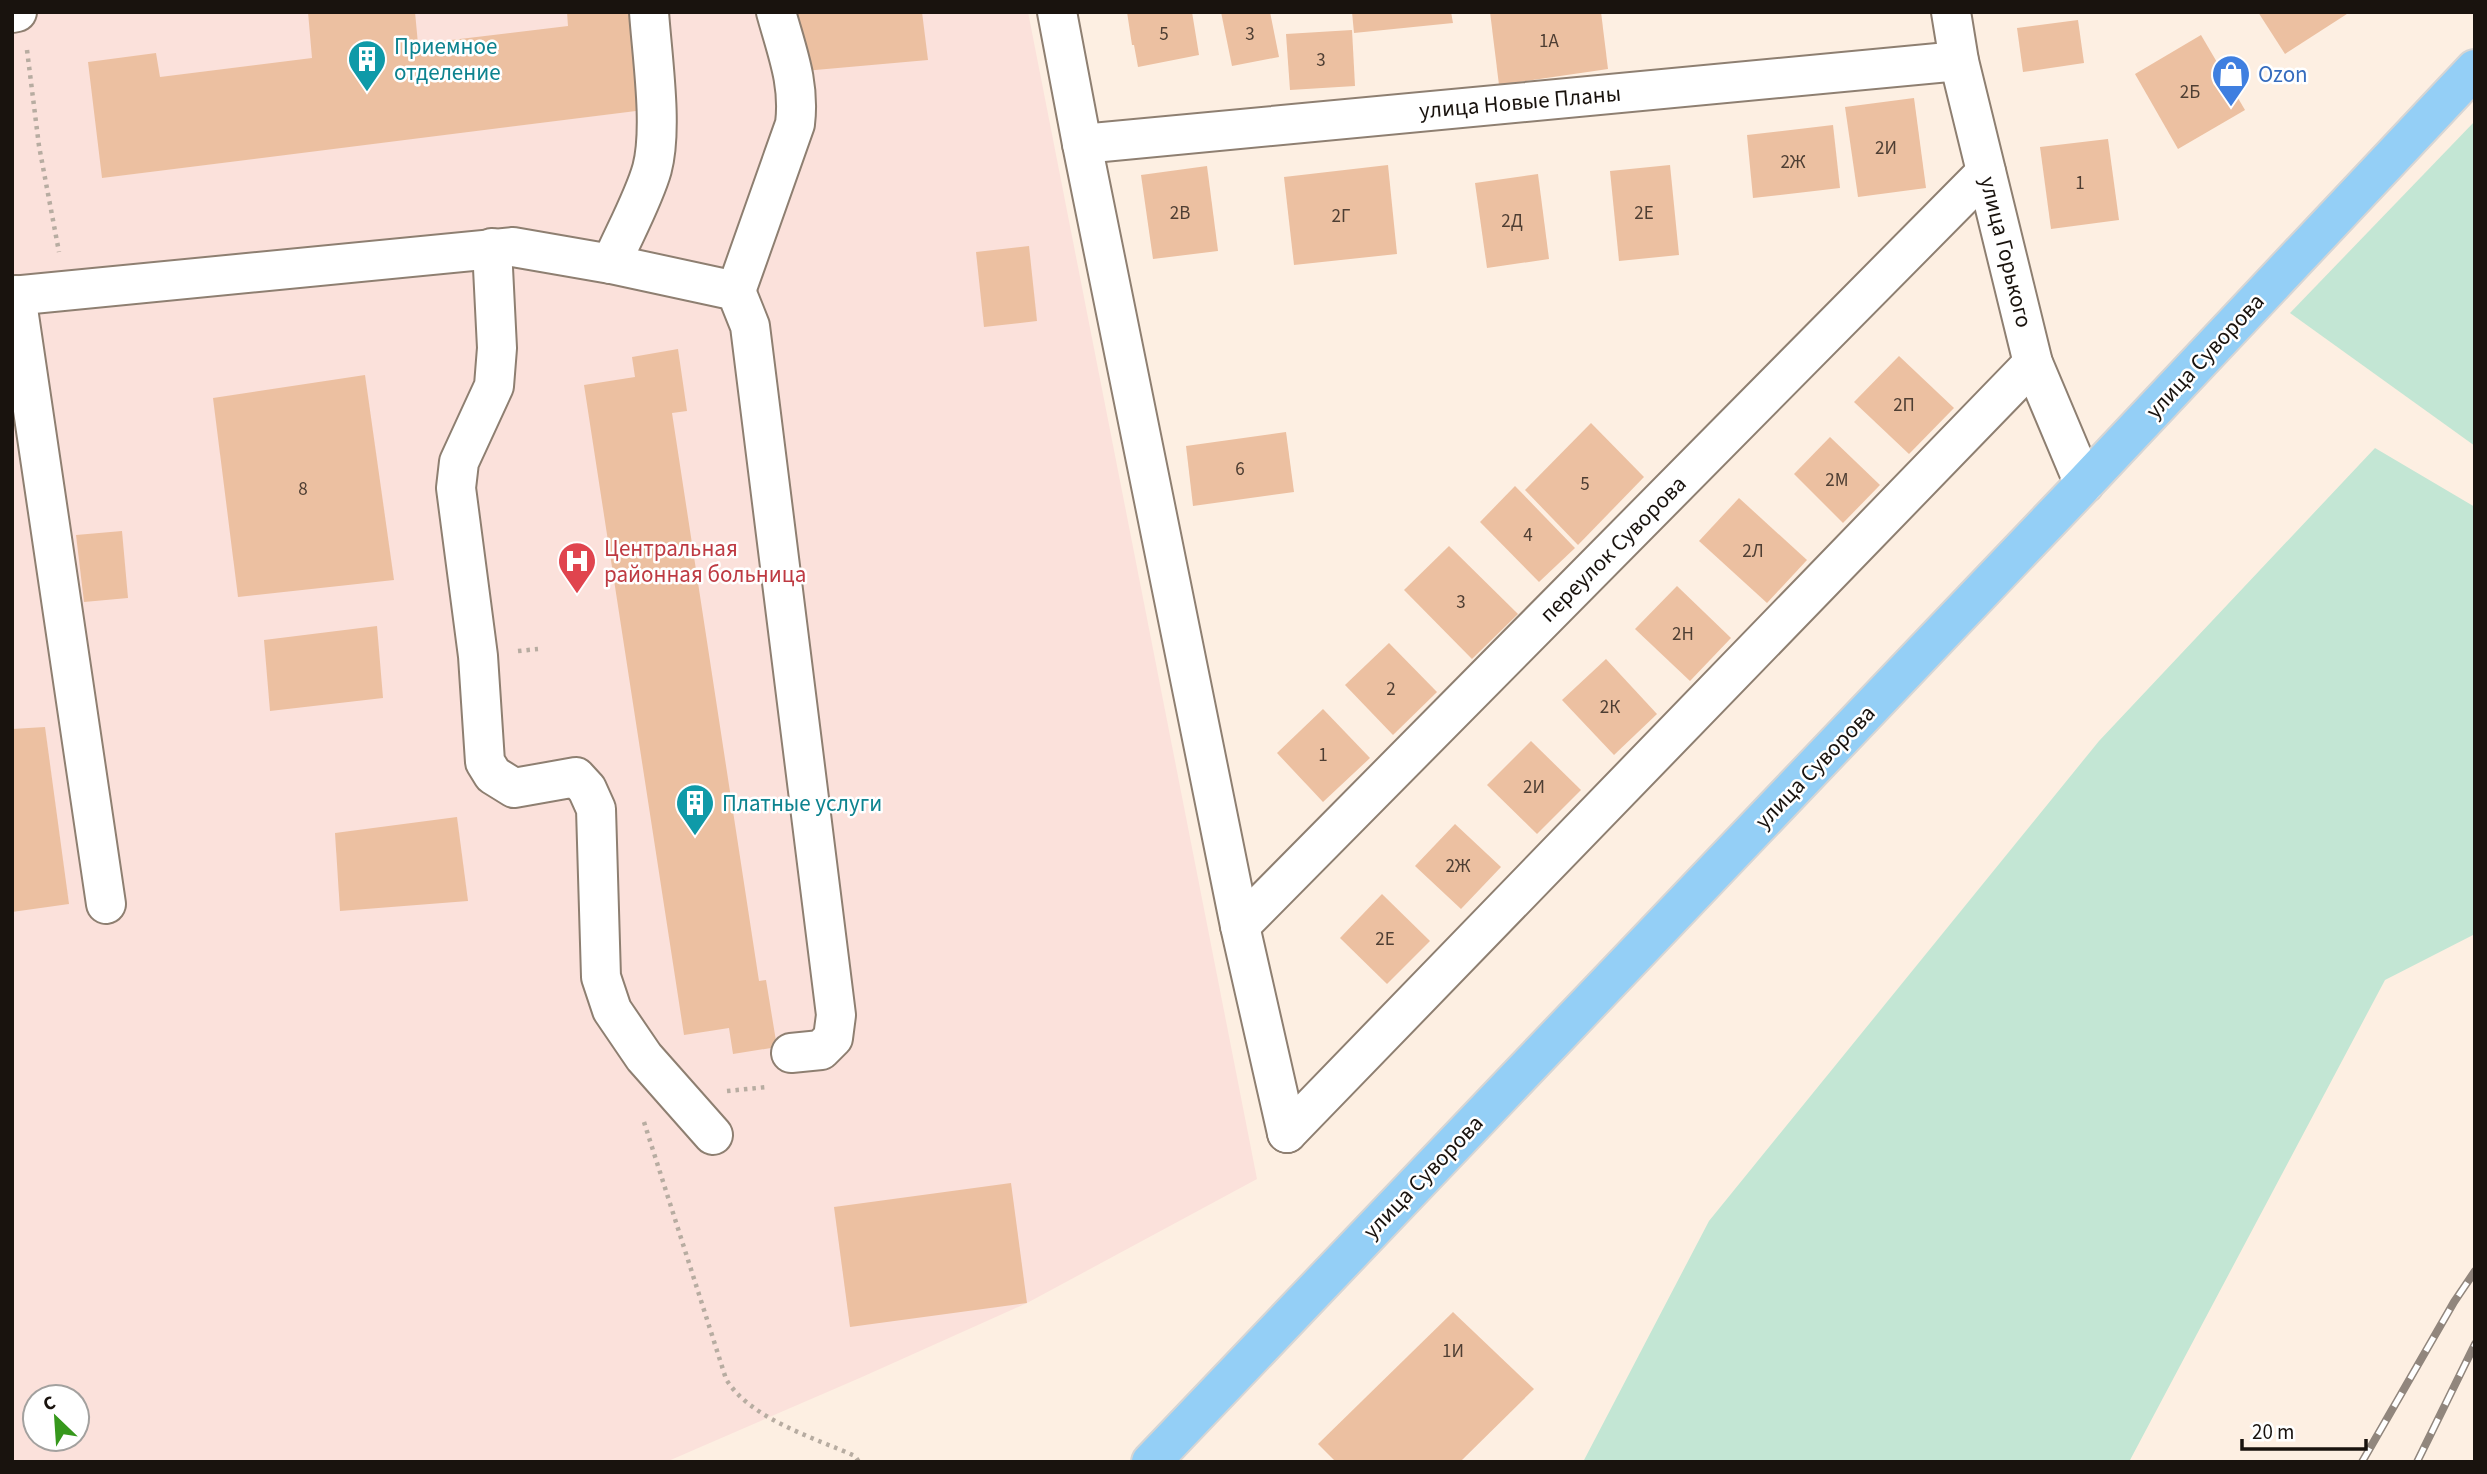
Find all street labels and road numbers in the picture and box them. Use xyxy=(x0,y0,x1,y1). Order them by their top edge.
street label: улица Новые Планы xyxy=(1418,77,1622,127)
street label: улица Горького xyxy=(1971,173,2041,331)
street label: улица Суворова xyxy=(2138,286,2272,426)
street label: переулок Суворова xyxy=(1532,468,1694,630)
street label: улица Суворова xyxy=(1747,698,1883,836)
street label: улица Суворова xyxy=(1355,1108,1491,1246)

